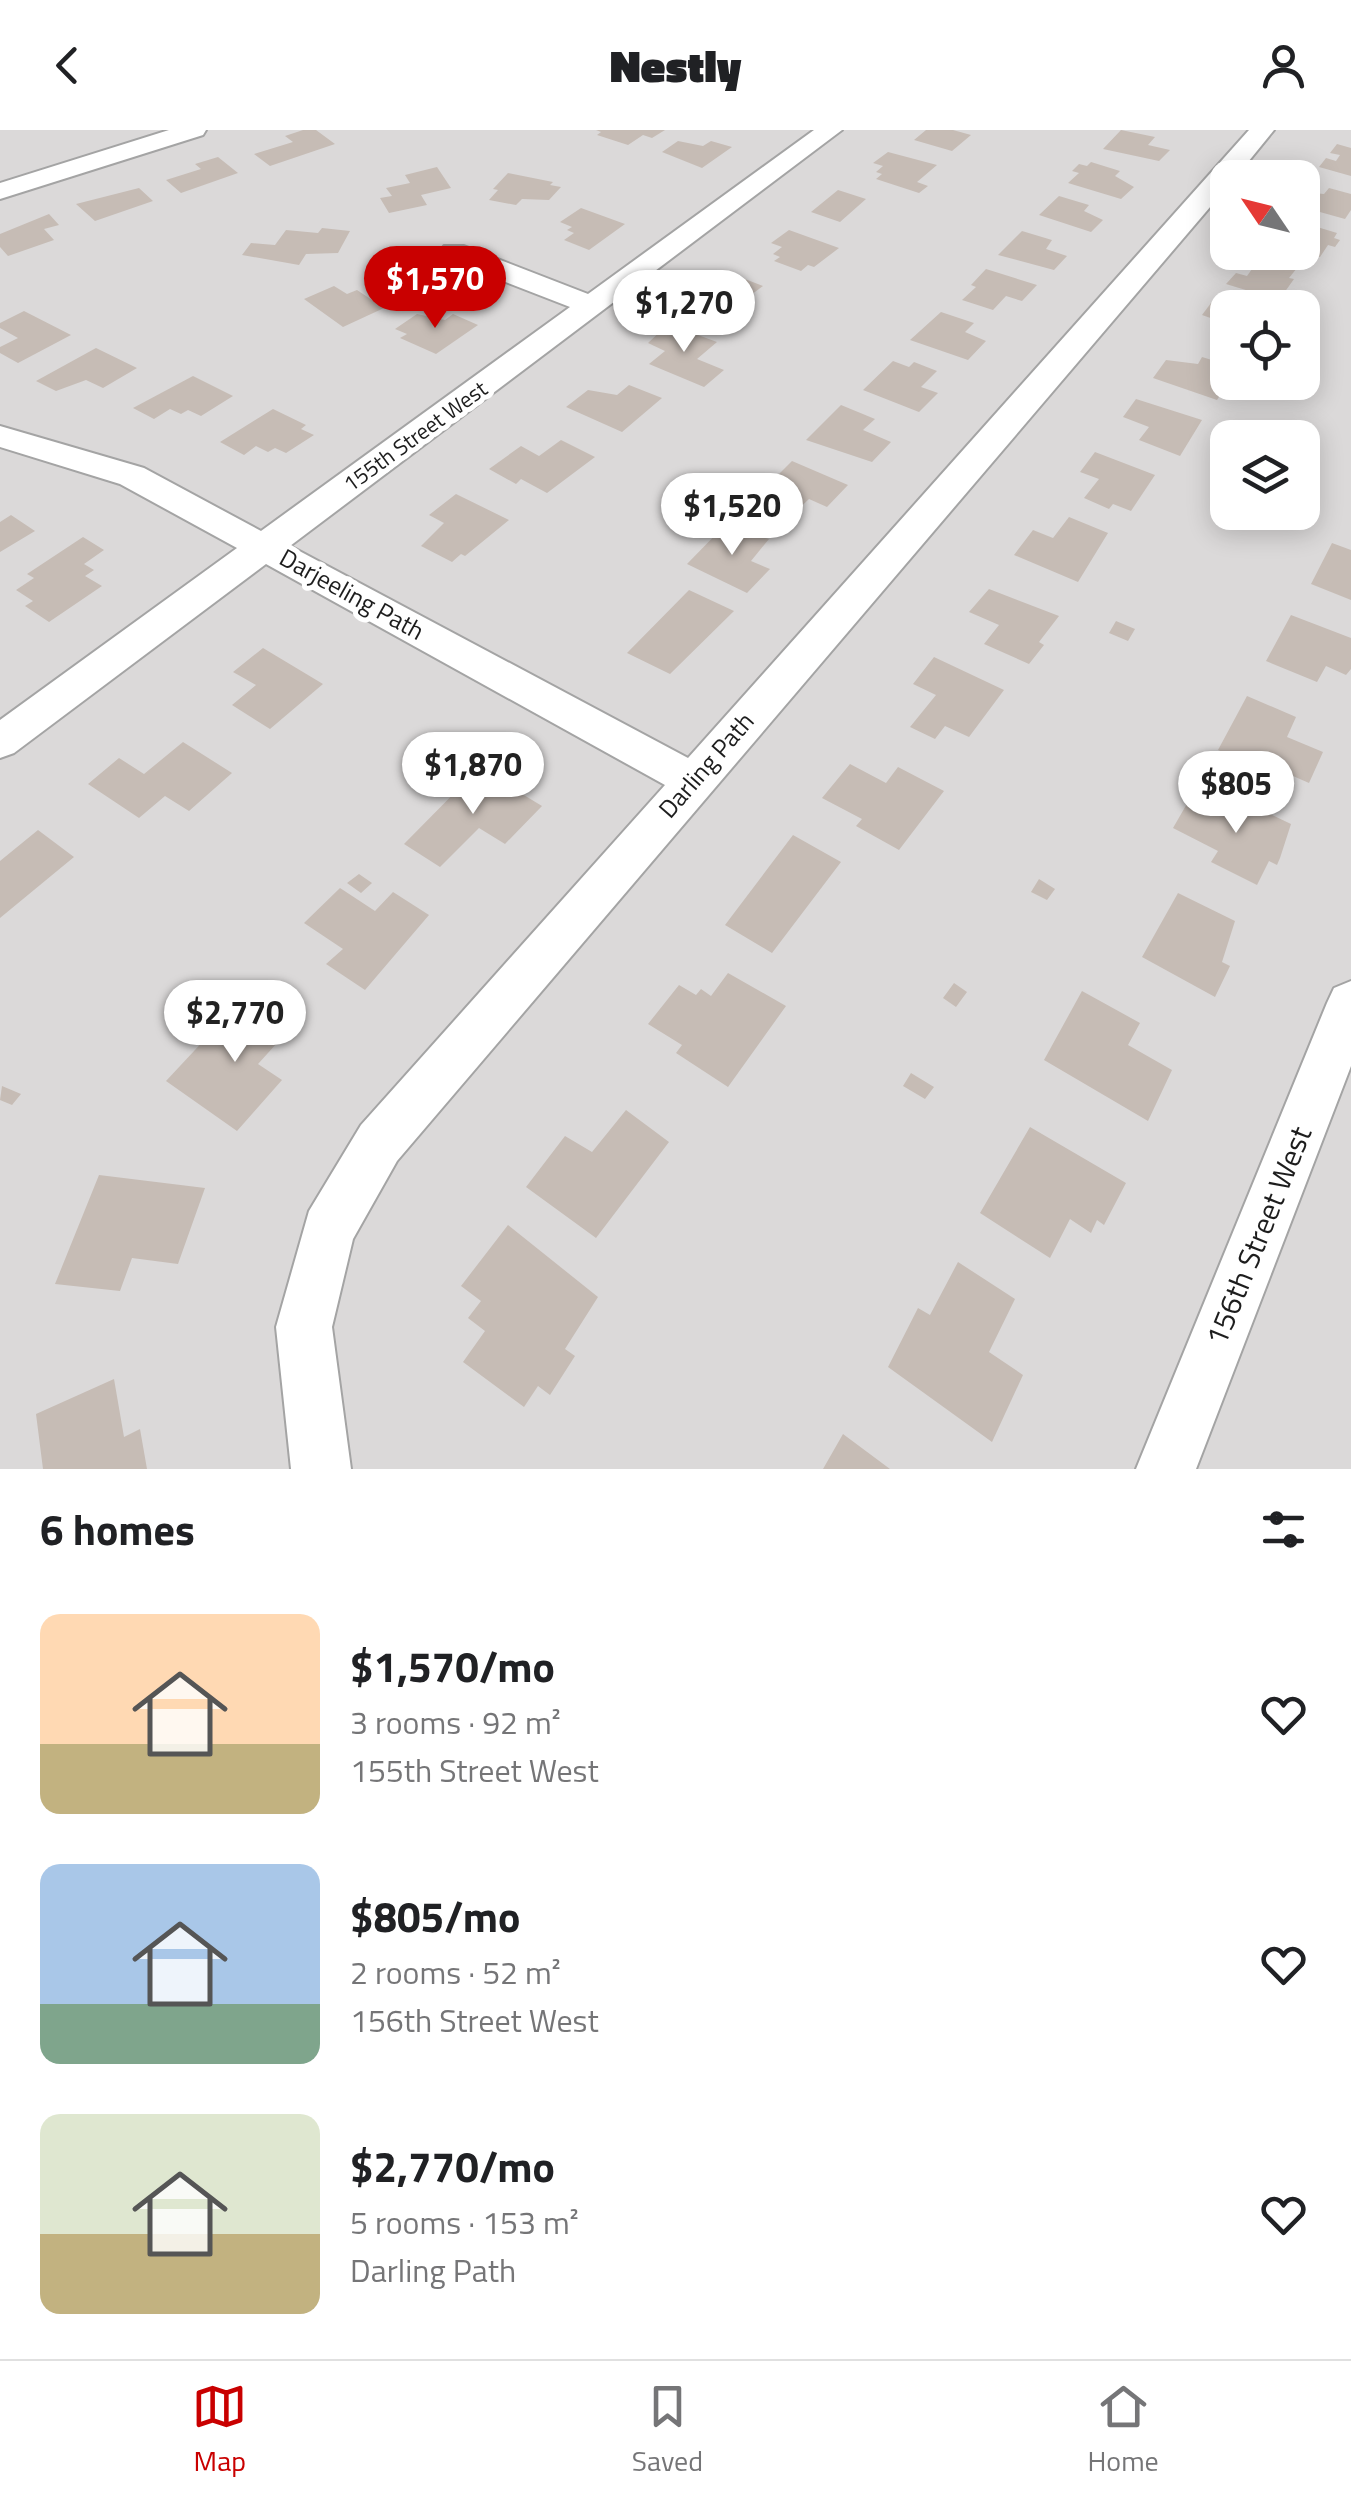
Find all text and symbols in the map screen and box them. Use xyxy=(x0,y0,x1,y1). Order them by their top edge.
text: Nestly xyxy=(610,31,741,99)
icon: back xyxy=(40,38,95,93)
icon: person xyxy=(1256,38,1311,93)
north arrow xyxy=(1210,160,1320,270)
map controls xyxy=(1210,160,1320,530)
pin: $1,570 xyxy=(354,246,516,331)
text: $1,570 xyxy=(386,254,484,302)
pin: $1,270 xyxy=(603,270,765,355)
text: $1,270 xyxy=(635,278,733,326)
button: locate xyxy=(1210,290,1320,400)
street label: 155th Street West xyxy=(336,372,494,500)
button: layers xyxy=(1210,420,1320,530)
pin: $1,520 xyxy=(651,473,813,558)
text: $1,520 xyxy=(683,481,781,529)
street label: Darjeeling Path xyxy=(273,538,431,650)
street label: Darling Path xyxy=(649,704,763,826)
pin: $1,870 xyxy=(392,732,554,817)
text: $1,870 xyxy=(424,740,522,788)
pin: $805 xyxy=(1177,751,1295,836)
text: $805 xyxy=(1200,759,1272,807)
pin: $2,770 xyxy=(154,980,316,1065)
text: $2,770 xyxy=(186,988,284,1036)
street label: 156th Street West xyxy=(1193,1118,1323,1352)
text: 6 homes xyxy=(40,1497,195,1561)
icon: filters xyxy=(1256,1502,1311,1557)
text: $1,570/mo xyxy=(350,1634,555,1698)
icon: home xyxy=(120,1654,240,1774)
icon: heart xyxy=(1256,1687,1311,1742)
text: 3 rooms · 92 m² xyxy=(350,1698,561,1746)
text: 155th Street West xyxy=(350,1746,599,1794)
text: $805/mo xyxy=(350,1884,520,1948)
icon: home xyxy=(120,1904,240,2024)
icon: heart xyxy=(1256,1937,1311,1992)
text: 2 rooms · 52 m² xyxy=(350,1948,561,1996)
text: 156th Street West xyxy=(350,1996,599,2044)
text: $2,770/mo xyxy=(350,2134,555,2198)
icon: home xyxy=(120,2154,240,2274)
icon: heart xyxy=(1256,2187,1311,2242)
text: 5 rooms · 153 m² xyxy=(350,2198,579,2246)
text: Darling Path xyxy=(350,2246,516,2294)
tab: Map xyxy=(192,2379,247,2482)
tab: Saved xyxy=(632,2379,703,2482)
tab: Home xyxy=(1088,2379,1159,2482)

